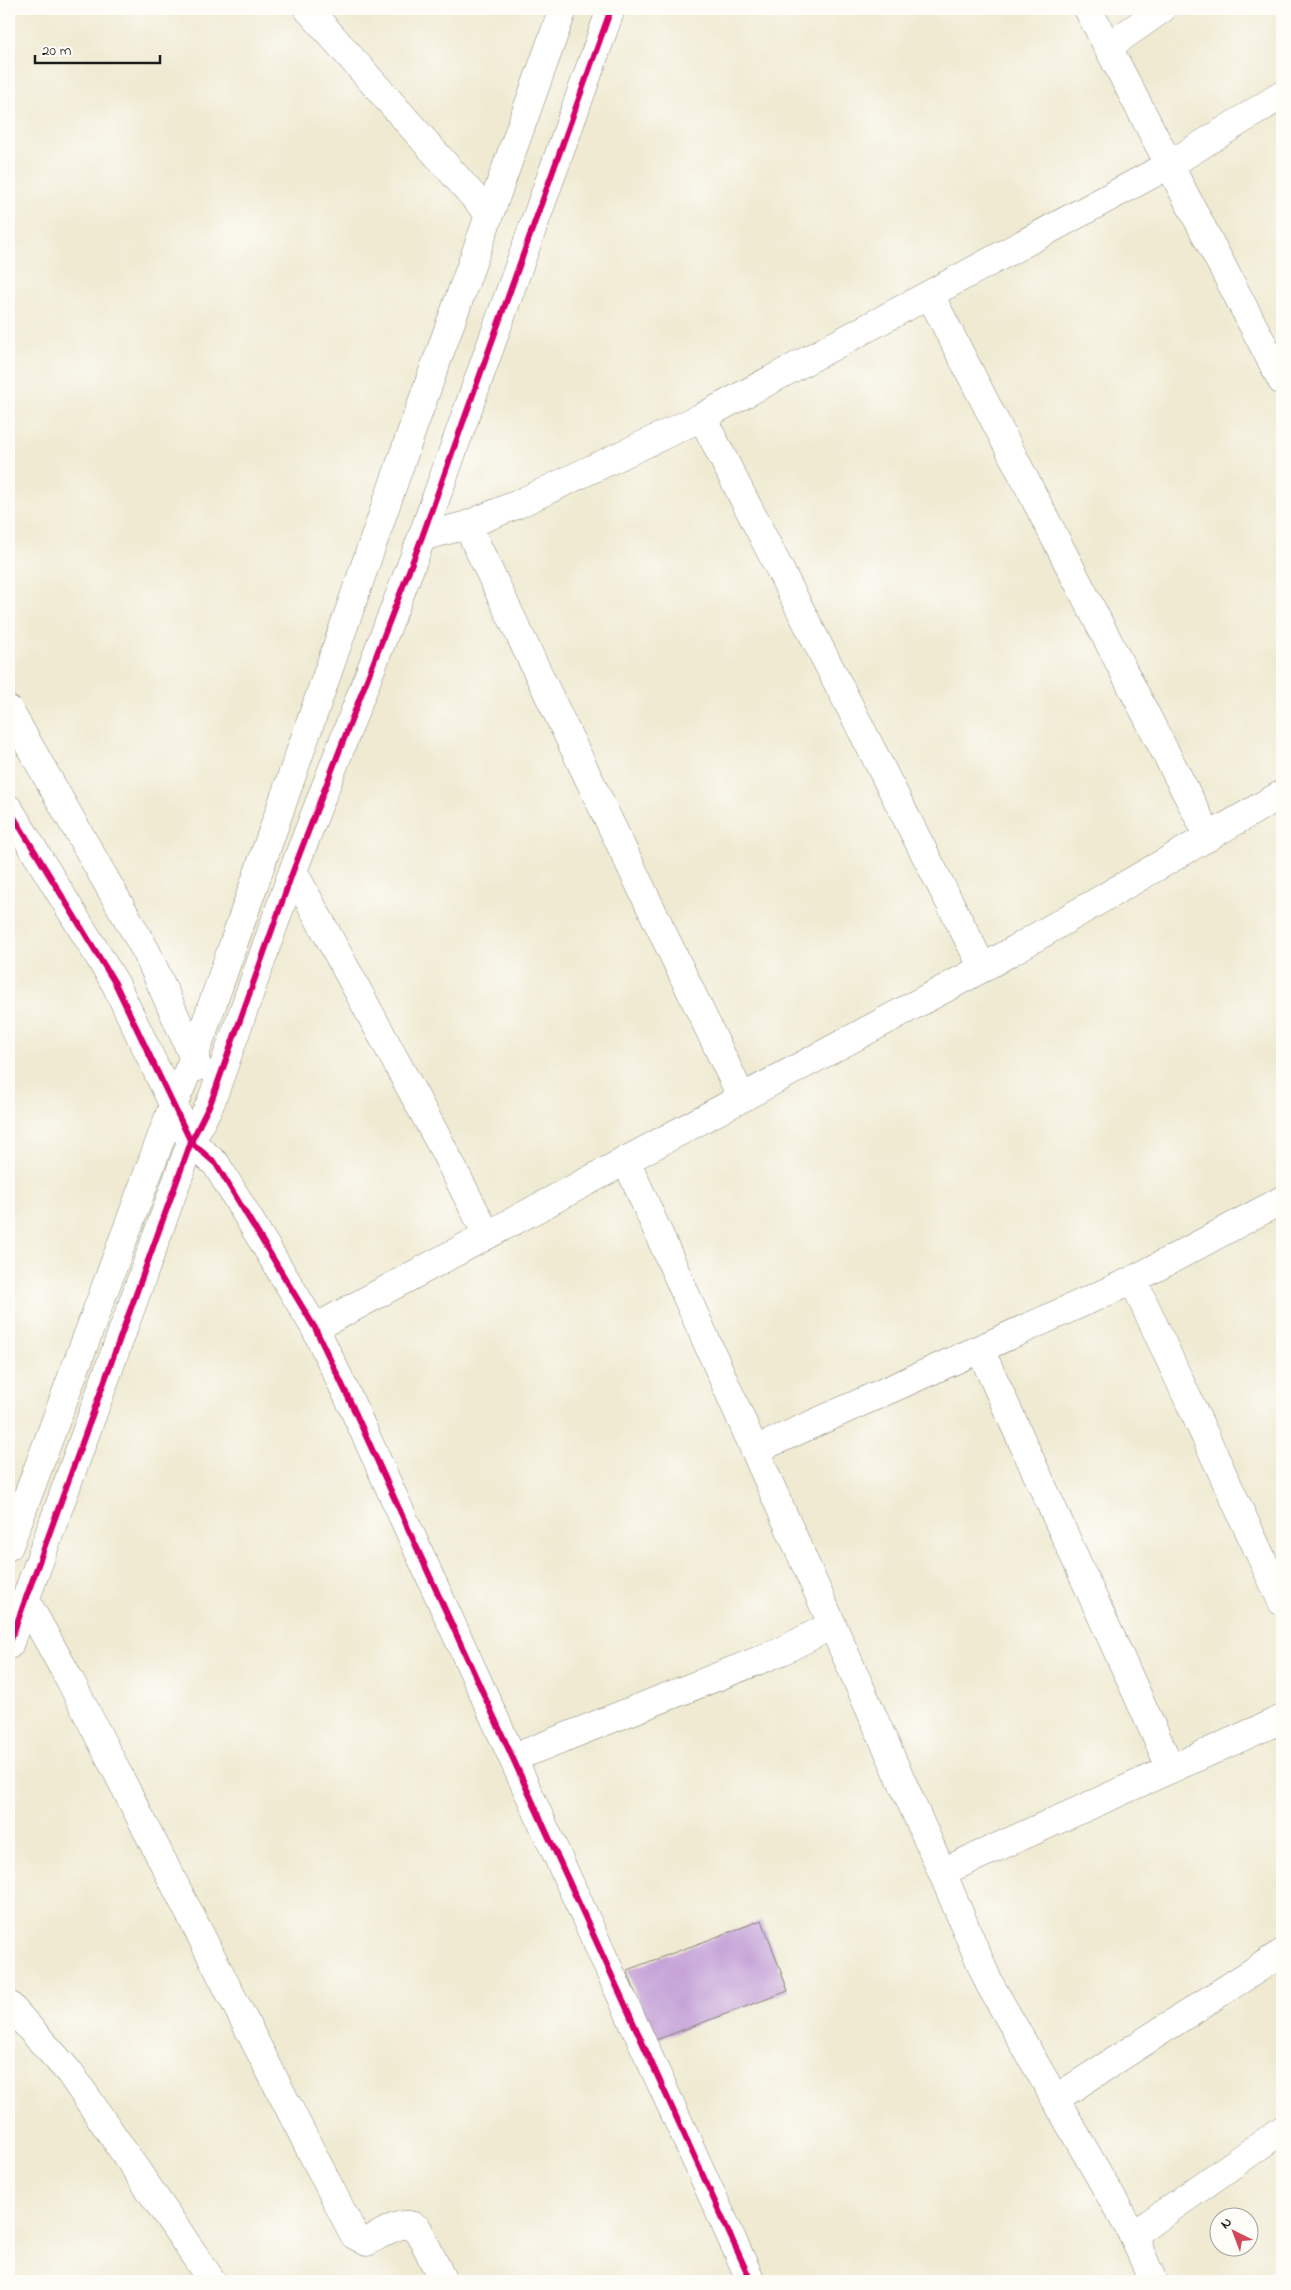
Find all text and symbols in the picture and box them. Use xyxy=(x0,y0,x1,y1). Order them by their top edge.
scale bar xyxy=(35,32,160,64)
text: 20 m xyxy=(42,40,72,62)
north arrow xyxy=(1208,2208,1258,2258)
text: N xyxy=(1216,2212,1237,2234)

